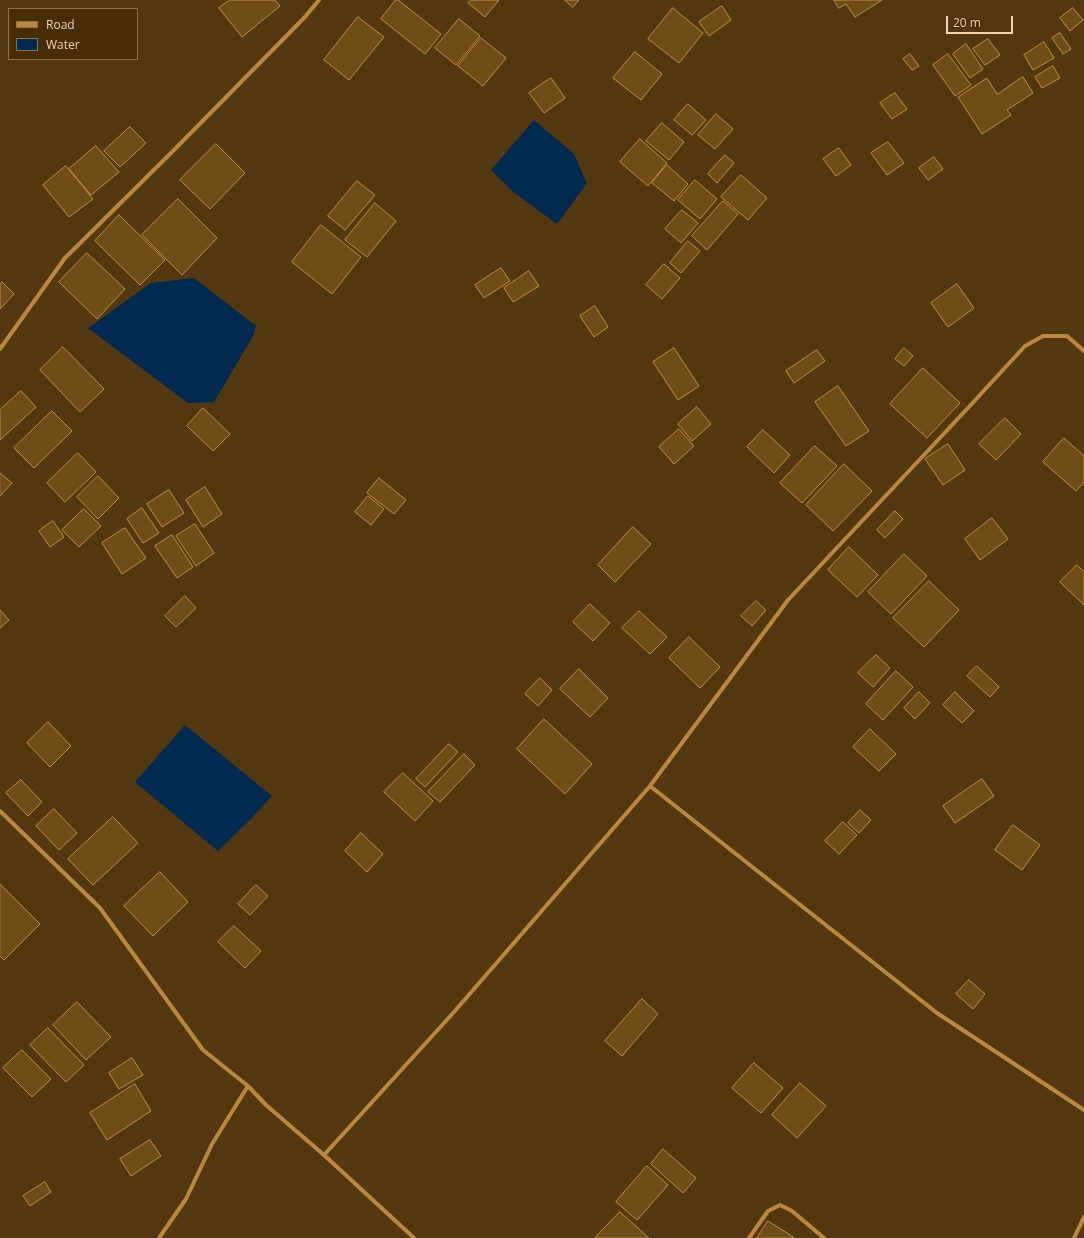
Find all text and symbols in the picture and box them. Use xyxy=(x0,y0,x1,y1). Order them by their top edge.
legend xyxy=(8,8,138,60)
scale bar xyxy=(948,8,1015,34)
text: 20 m xyxy=(953,14,981,31)
text: Road xyxy=(46,16,75,33)
text: Water xyxy=(46,36,80,53)

